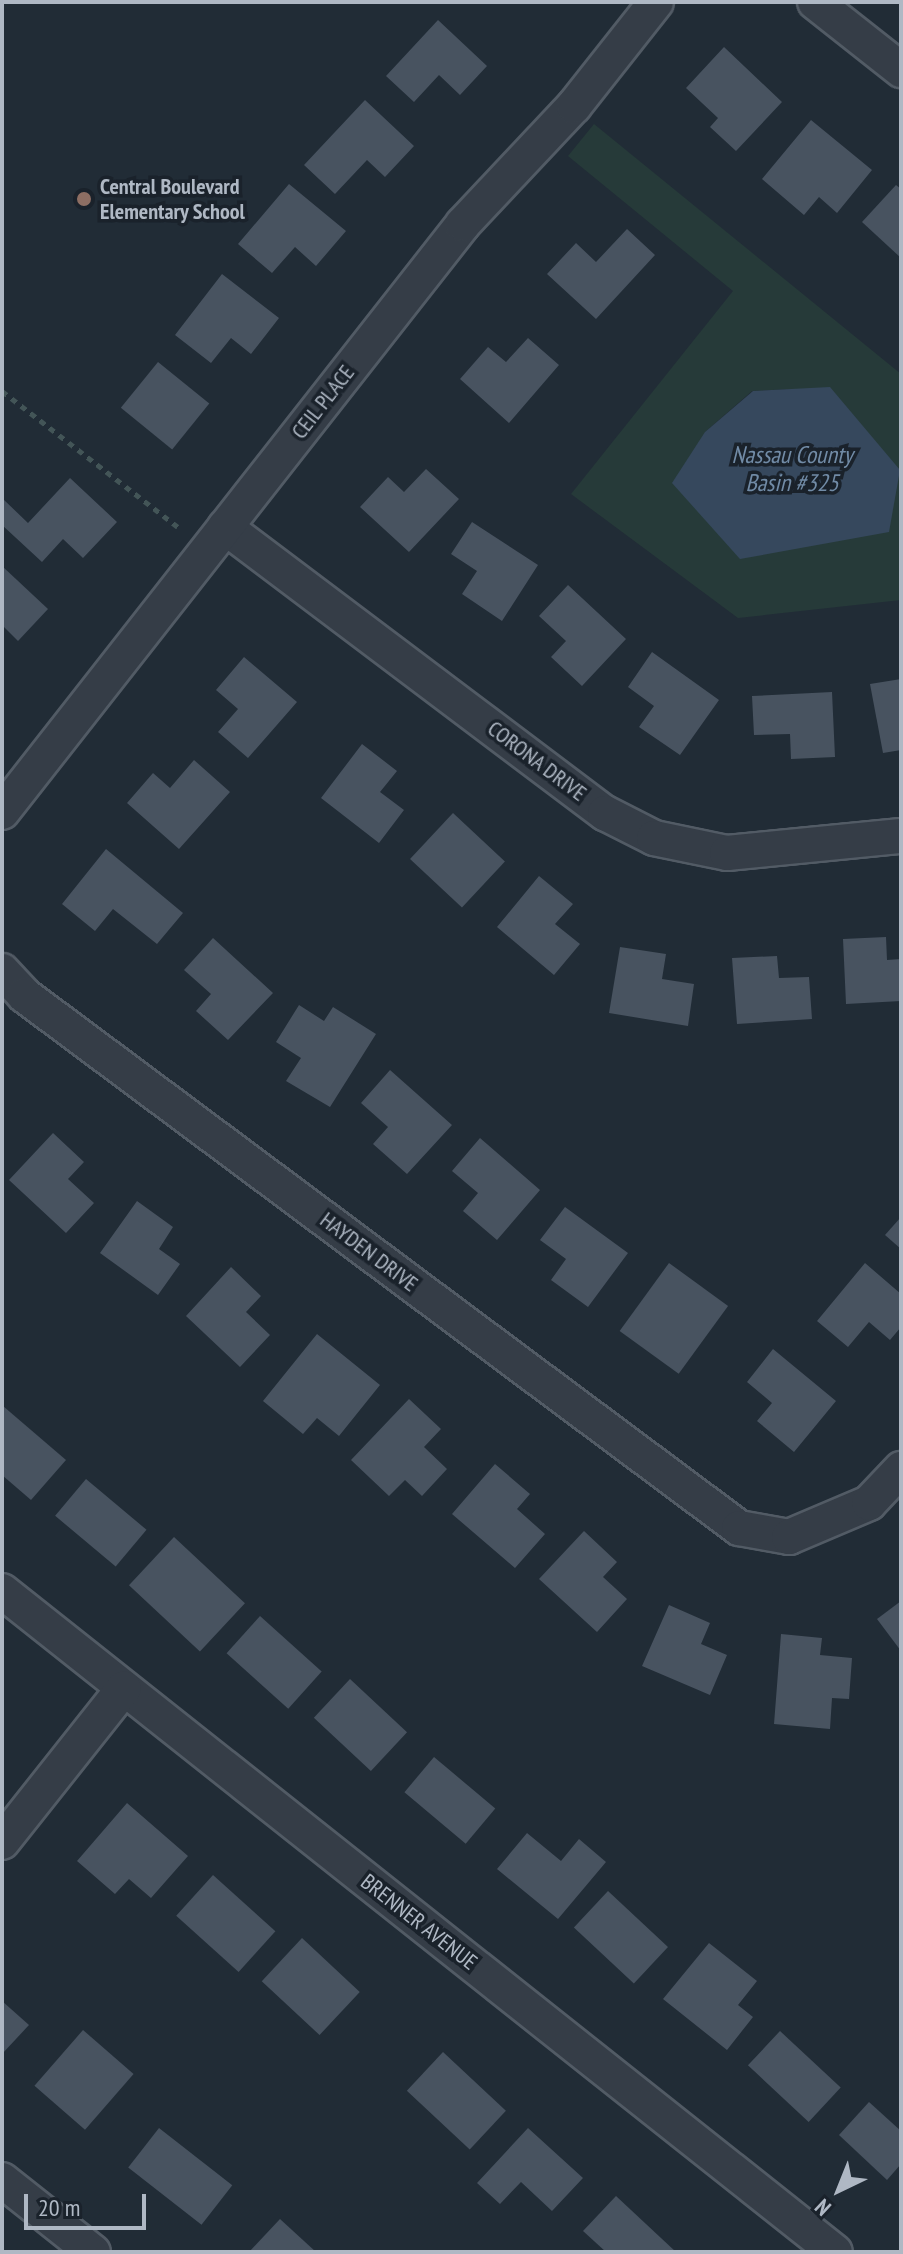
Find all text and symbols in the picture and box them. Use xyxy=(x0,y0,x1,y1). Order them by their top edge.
place label: Central Boulevard Elementary School xyxy=(100,173,246,224)
marker: Central Boulevard Elementary School xyxy=(75,190,93,208)
street label: CEIL PLACE xyxy=(286,360,360,444)
water label: Nassau County Basin #325 xyxy=(732,441,852,497)
street label: CORONA DRIVE xyxy=(482,715,592,807)
street label: HAYDEN DRIVE xyxy=(315,1207,423,1297)
street label: BRENNER AVENUE xyxy=(355,1868,483,1976)
north arrow xyxy=(799,2150,879,2230)
scale bar xyxy=(28,2178,150,2228)
text: 20 m xyxy=(38,2192,80,2223)
text: N xyxy=(809,2193,837,2222)

